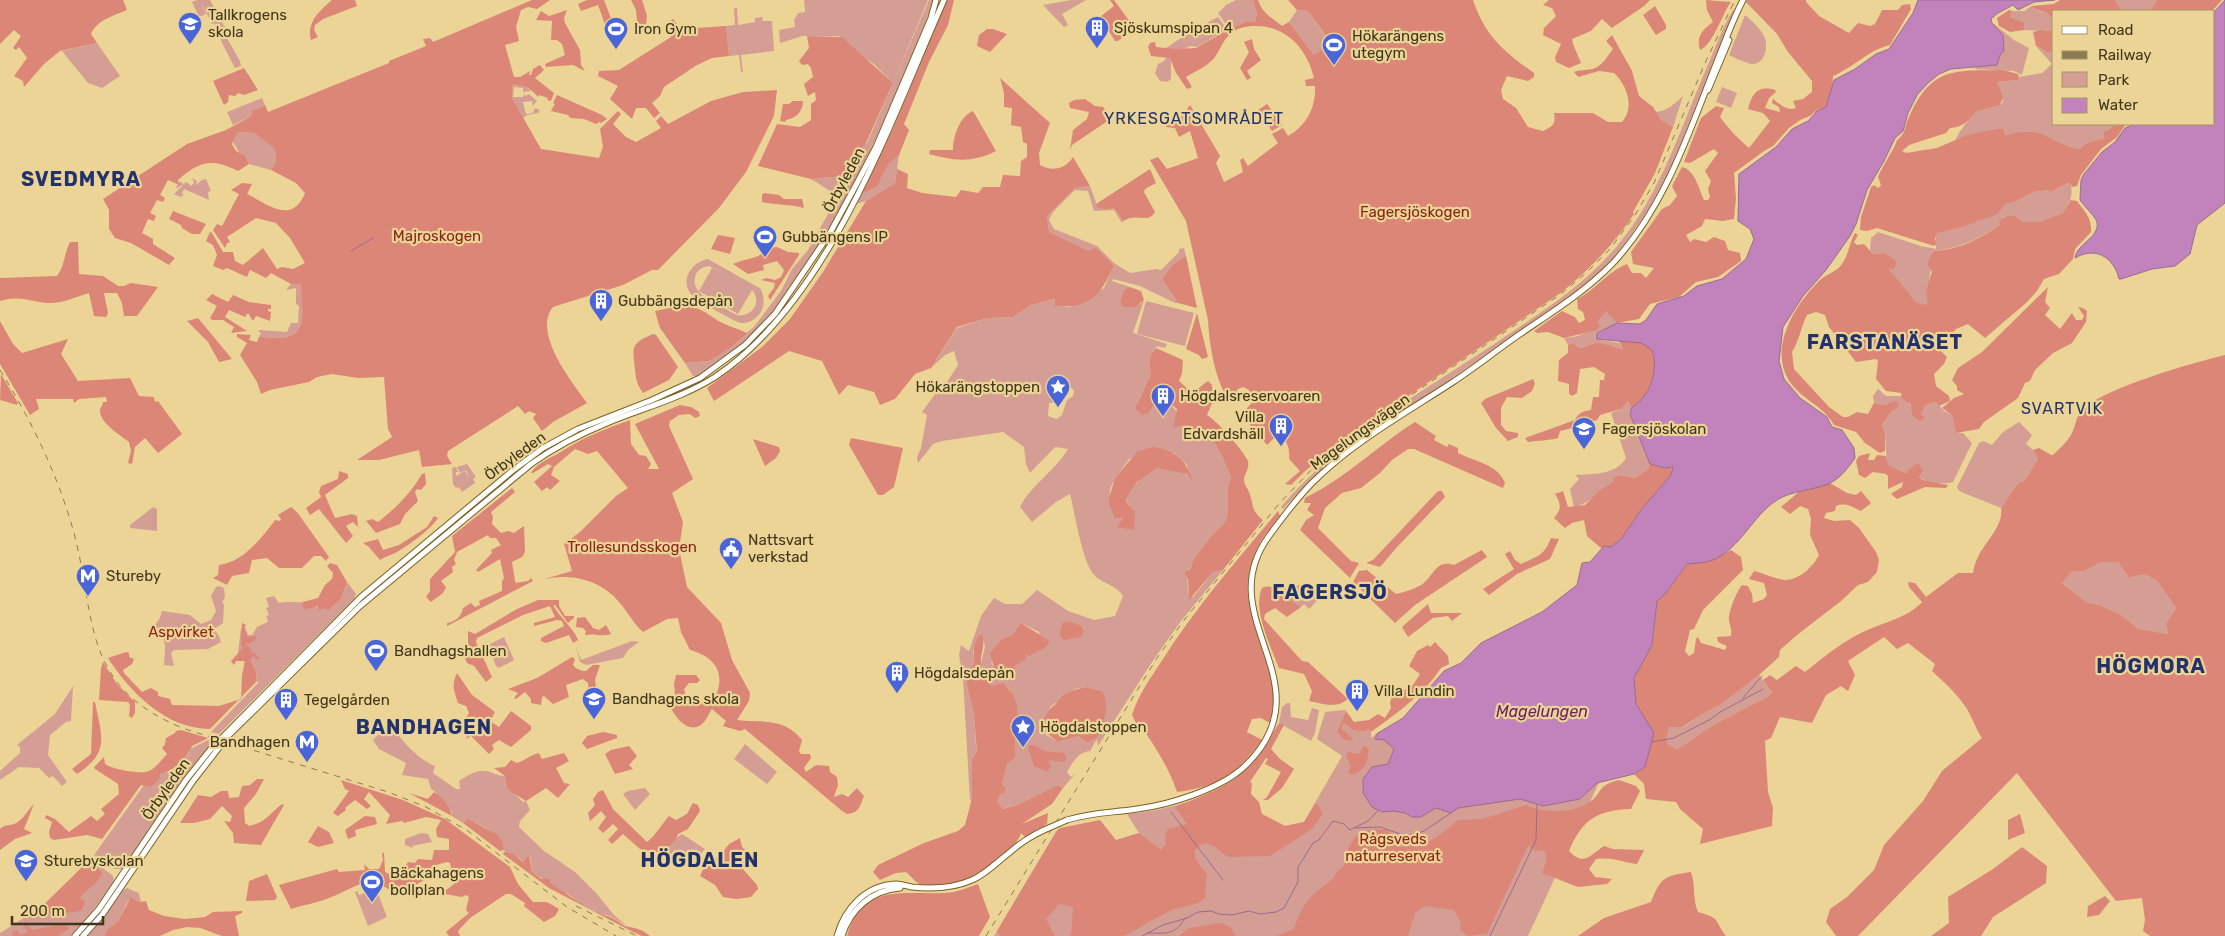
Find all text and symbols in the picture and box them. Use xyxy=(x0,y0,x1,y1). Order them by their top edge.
place label: Tallkrogens skola xyxy=(208,6,287,41)
legend xyxy=(2052,10,2215,125)
school or university icon: Tallkrogens skola xyxy=(177,11,203,45)
building icon: Sjöskumspipan 4 xyxy=(1084,15,1110,49)
sports icon: Iron Gym xyxy=(603,16,629,50)
place label: Sjöskumspipan 4 xyxy=(1114,19,1233,37)
place label: Iron Gym xyxy=(634,20,697,38)
text: Road xyxy=(2098,21,2134,39)
place label: Hökarängens utegym xyxy=(1352,27,1445,62)
sports icon: Hökarängens utegym xyxy=(1321,32,1347,66)
text: Railway xyxy=(2098,46,2152,64)
text: Park xyxy=(2098,71,2129,89)
text: Water xyxy=(2098,96,2138,114)
district label: YRKESGATSOMRÅDET xyxy=(1104,109,1284,128)
street label: Örbyleden xyxy=(819,144,869,216)
district label: SVEDMYRA xyxy=(21,167,141,191)
park label: Fagersjöskogen xyxy=(1360,203,1470,221)
sports icon: Gubbängens IP xyxy=(752,224,778,258)
park label: Majroskogen xyxy=(393,227,481,245)
place label: Gubbängens IP xyxy=(782,228,888,246)
building icon: Gubbängsdepån xyxy=(588,288,614,322)
place label: Gubbängsdepån xyxy=(618,292,733,310)
district label: FARSTANÄSET xyxy=(1807,330,1963,354)
place icon: Hökarängstoppen xyxy=(1045,374,1071,408)
place label: Hökarängstoppen xyxy=(915,378,1040,396)
building icon: Högdalsreservoaren xyxy=(1150,383,1176,417)
place label: Högdalsreservoaren xyxy=(1180,387,1320,405)
street label: Magelungsvägen xyxy=(1307,390,1413,474)
district label: SVARTVIK xyxy=(2021,399,2103,418)
place label: Villa Edvardshäll xyxy=(1183,408,1264,443)
building icon: Villa Edvardshäll xyxy=(1268,413,1294,447)
school or university icon: Fagersjöskolan xyxy=(1571,416,1597,450)
place label: Fagersjöskolan xyxy=(1602,420,1706,438)
street label: Örbyleden xyxy=(481,428,549,484)
place label: Nattsvart verkstad xyxy=(748,531,814,566)
public building icon: Nattsvart verkstad xyxy=(718,536,744,570)
park label: Trollesundsskogen xyxy=(567,538,697,556)
metro station icon: Stureby xyxy=(75,563,101,597)
place label: Stureby xyxy=(106,567,161,585)
district label: FAGERSJÖ xyxy=(1272,580,1388,604)
park label: Aspvirket xyxy=(148,623,214,641)
sports icon: Bandhagshallen xyxy=(363,638,389,672)
place label: Bandhagshallen xyxy=(394,642,507,660)
district label: HÖGMORA xyxy=(2096,654,2206,678)
building icon: Högdalsdepån xyxy=(884,660,910,694)
place label: Högdalsdepån xyxy=(914,664,1014,682)
building icon: Villa Lundin xyxy=(1344,678,1370,712)
place label: Villa Lundin xyxy=(1374,682,1455,700)
school or university icon: Bandhagens skola xyxy=(581,686,607,720)
building icon: Tegelgården xyxy=(273,687,299,721)
place label: Bandhagens skola xyxy=(612,690,739,708)
place label: Tegelgården xyxy=(304,691,390,709)
water label: Magelungen xyxy=(1496,702,1588,721)
place icon: Högdalstoppen xyxy=(1010,714,1036,748)
district label: BANDHAGEN xyxy=(356,715,492,739)
place label: Högdalstoppen xyxy=(1040,718,1147,736)
metro station icon: Bandhagen xyxy=(294,729,320,763)
place label: Bandhagen xyxy=(210,733,290,751)
street label: Örbyleden xyxy=(138,755,194,823)
park label: Rågsveds naturreservat xyxy=(1345,830,1441,865)
school or university icon: Sturebyskolan xyxy=(13,848,39,882)
district label: HÖGDALEN xyxy=(641,848,759,872)
place label: Sturebyskolan xyxy=(44,852,144,870)
place label: Bäckahagens bollplan xyxy=(390,864,484,899)
sports icon: Bäckahagens bollplan xyxy=(359,869,385,903)
scale bar xyxy=(12,894,104,926)
text: 200 m xyxy=(20,902,65,920)

